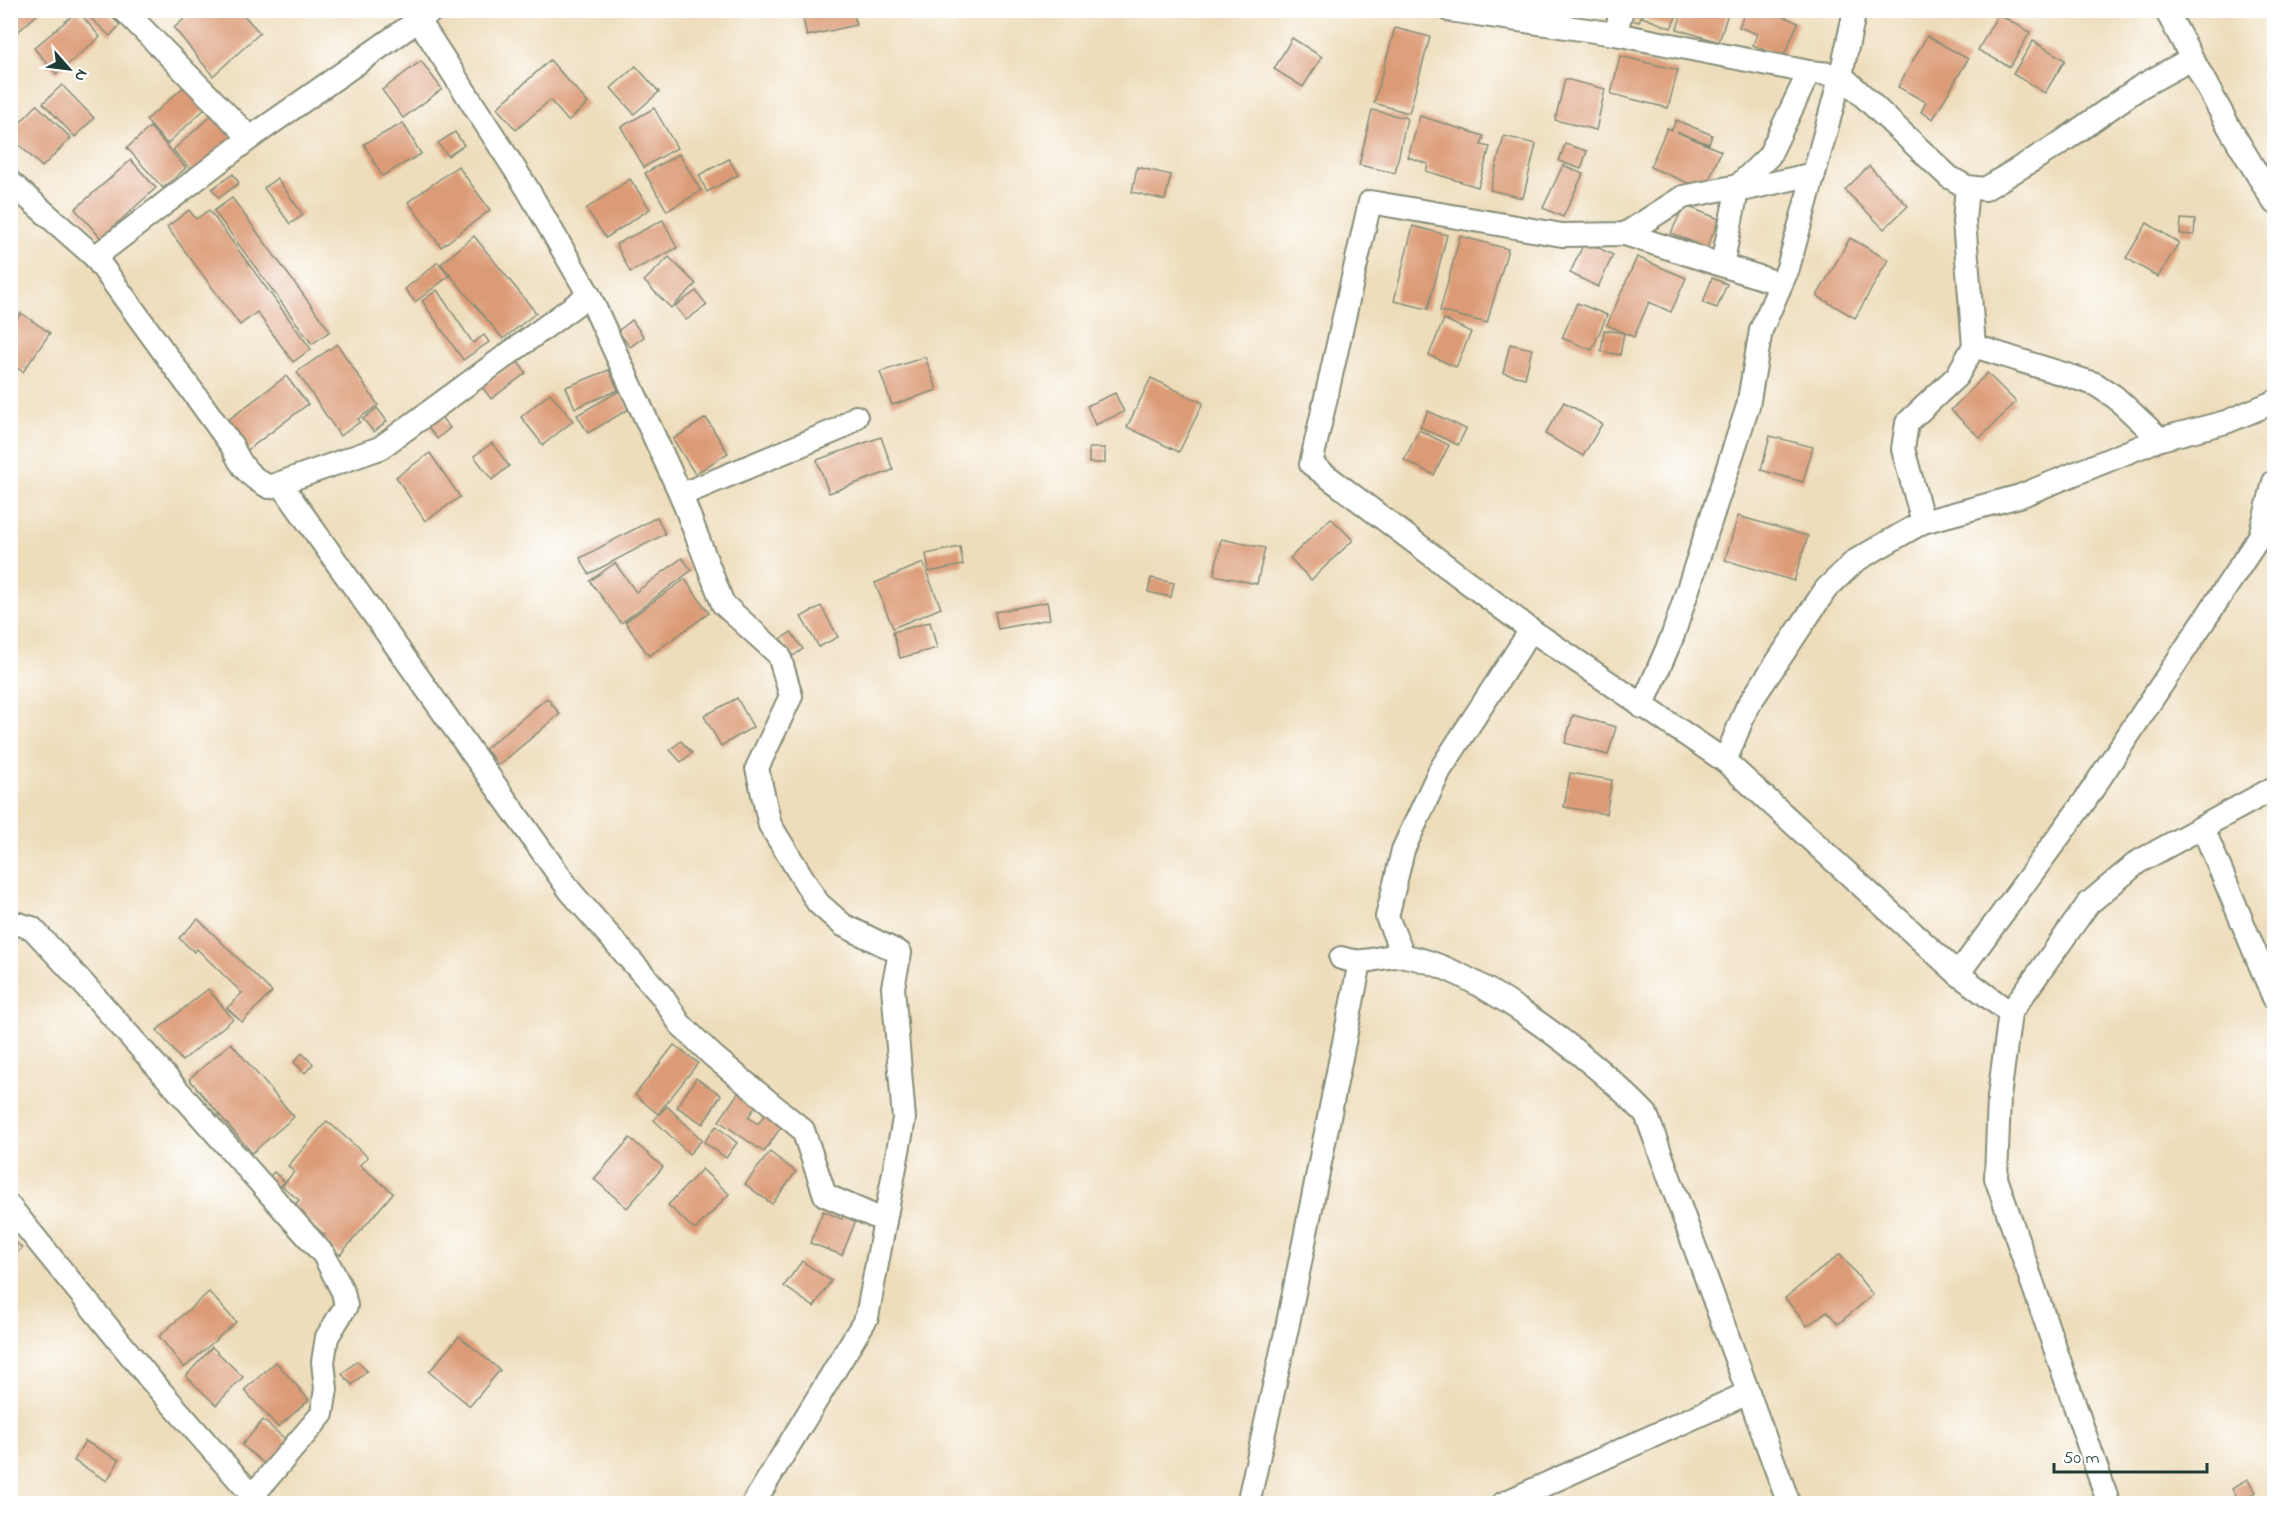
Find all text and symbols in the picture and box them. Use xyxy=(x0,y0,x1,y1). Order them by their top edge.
north arrow xyxy=(39,39,99,99)
text: N xyxy=(67,65,94,86)
scale bar xyxy=(2054,1436,2207,1474)
text: 50 m xyxy=(2063,1446,2100,1472)

